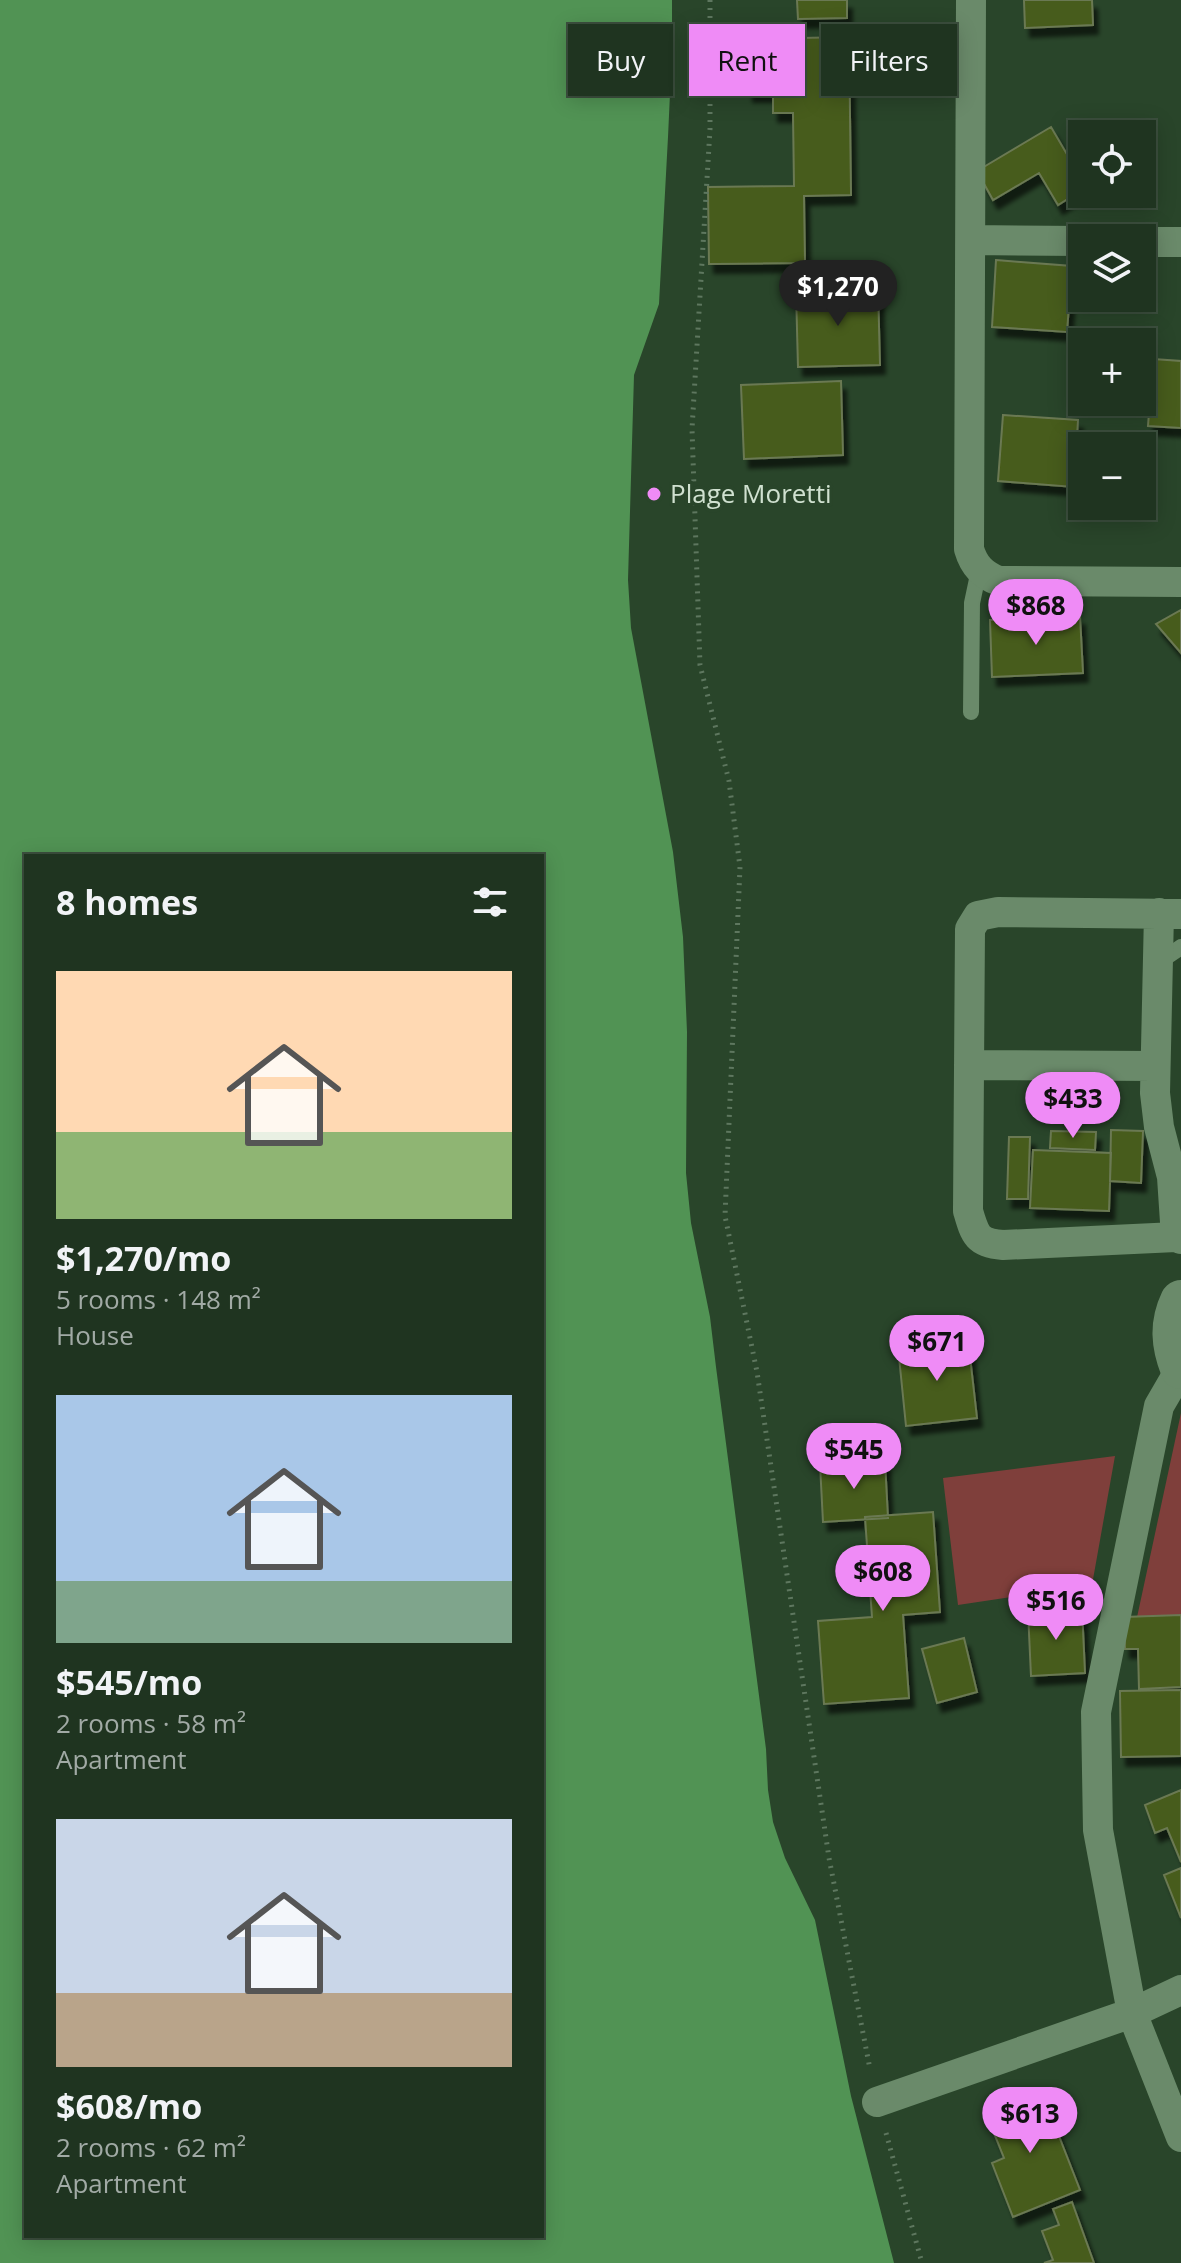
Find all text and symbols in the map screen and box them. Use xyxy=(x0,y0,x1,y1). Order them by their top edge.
chip: Buy xyxy=(568,24,673,96)
chip: Rent xyxy=(689,24,805,96)
chip: Filters xyxy=(821,24,957,96)
map controls xyxy=(1068,120,1156,520)
button: locate xyxy=(1068,120,1156,208)
button: layers xyxy=(1068,224,1156,312)
pin: $1,270 xyxy=(773,260,903,328)
text: $1,270 xyxy=(797,268,879,304)
button: + xyxy=(1068,328,1156,416)
button: − xyxy=(1068,432,1156,520)
place label: Plage Moretti xyxy=(670,475,831,511)
marker: Plage Moretti xyxy=(645,485,663,503)
pin: $868 xyxy=(989,579,1083,647)
text: $868 xyxy=(1006,587,1066,623)
text: 8 homes xyxy=(56,879,198,925)
icon: filters xyxy=(468,880,512,924)
icon: home xyxy=(212,1023,356,1167)
pin: $433 xyxy=(1026,1072,1120,1140)
text: $433 xyxy=(1043,1080,1103,1116)
text: $1,270/mo xyxy=(56,1235,231,1281)
text: 5 rooms · 148 m² xyxy=(56,1281,261,1317)
pin: $671 xyxy=(890,1315,984,1383)
text: House xyxy=(56,1317,134,1353)
text: $671 xyxy=(907,1323,967,1359)
pin: $545 xyxy=(807,1423,901,1491)
text: $545 xyxy=(824,1431,884,1467)
icon: home xyxy=(212,1447,356,1591)
pin: $608 xyxy=(836,1545,930,1613)
text: $608 xyxy=(853,1553,913,1589)
pin: $516 xyxy=(1009,1574,1103,1642)
text: $516 xyxy=(1026,1582,1086,1618)
text: $545/mo xyxy=(56,1659,202,1705)
text: 2 rooms · 58 m² xyxy=(56,1705,246,1741)
text: Apartment xyxy=(56,1741,187,1777)
icon: home xyxy=(212,1871,356,2015)
text: $608/mo xyxy=(56,2083,202,2129)
pin: $613 xyxy=(983,2087,1077,2155)
text: $613 xyxy=(1000,2095,1060,2131)
text: 2 rooms · 62 m² xyxy=(56,2129,246,2165)
text: Apartment xyxy=(56,2165,187,2201)

